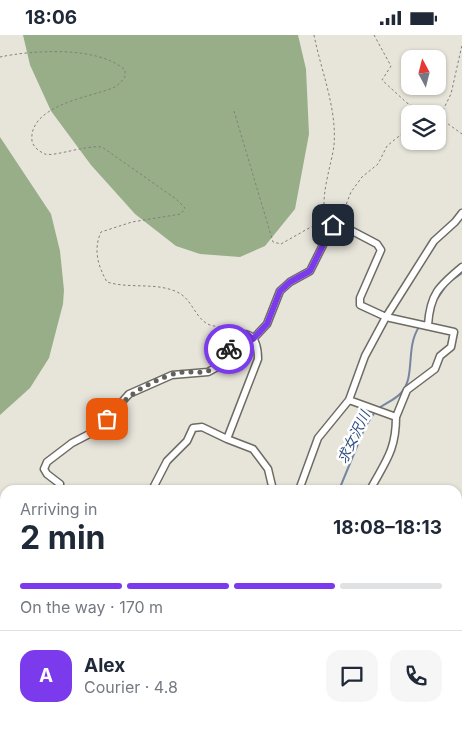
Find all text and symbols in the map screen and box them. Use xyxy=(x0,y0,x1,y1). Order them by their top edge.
text: 18:06 xyxy=(25,6,77,29)
north arrow xyxy=(401,50,446,95)
map controls xyxy=(401,50,446,150)
button: layers xyxy=(401,105,446,150)
pin xyxy=(312,204,354,246)
icon: home xyxy=(319,211,347,239)
courier xyxy=(204,324,254,374)
icon: bike xyxy=(215,335,243,363)
pin xyxy=(86,398,128,440)
icon: bag xyxy=(93,405,121,433)
water label: 求女沢川 xyxy=(333,406,374,466)
text: Arriving in xyxy=(20,499,97,519)
text: 18:08–18:13 xyxy=(333,516,442,539)
text: 2 min xyxy=(20,518,106,557)
text: On the way · 170 m xyxy=(20,597,163,617)
button: chat xyxy=(326,650,378,702)
button: phone xyxy=(390,650,442,702)
text: Alex xyxy=(84,654,125,677)
text: A xyxy=(39,664,53,687)
text: Courier · 4.8 xyxy=(84,677,178,697)

